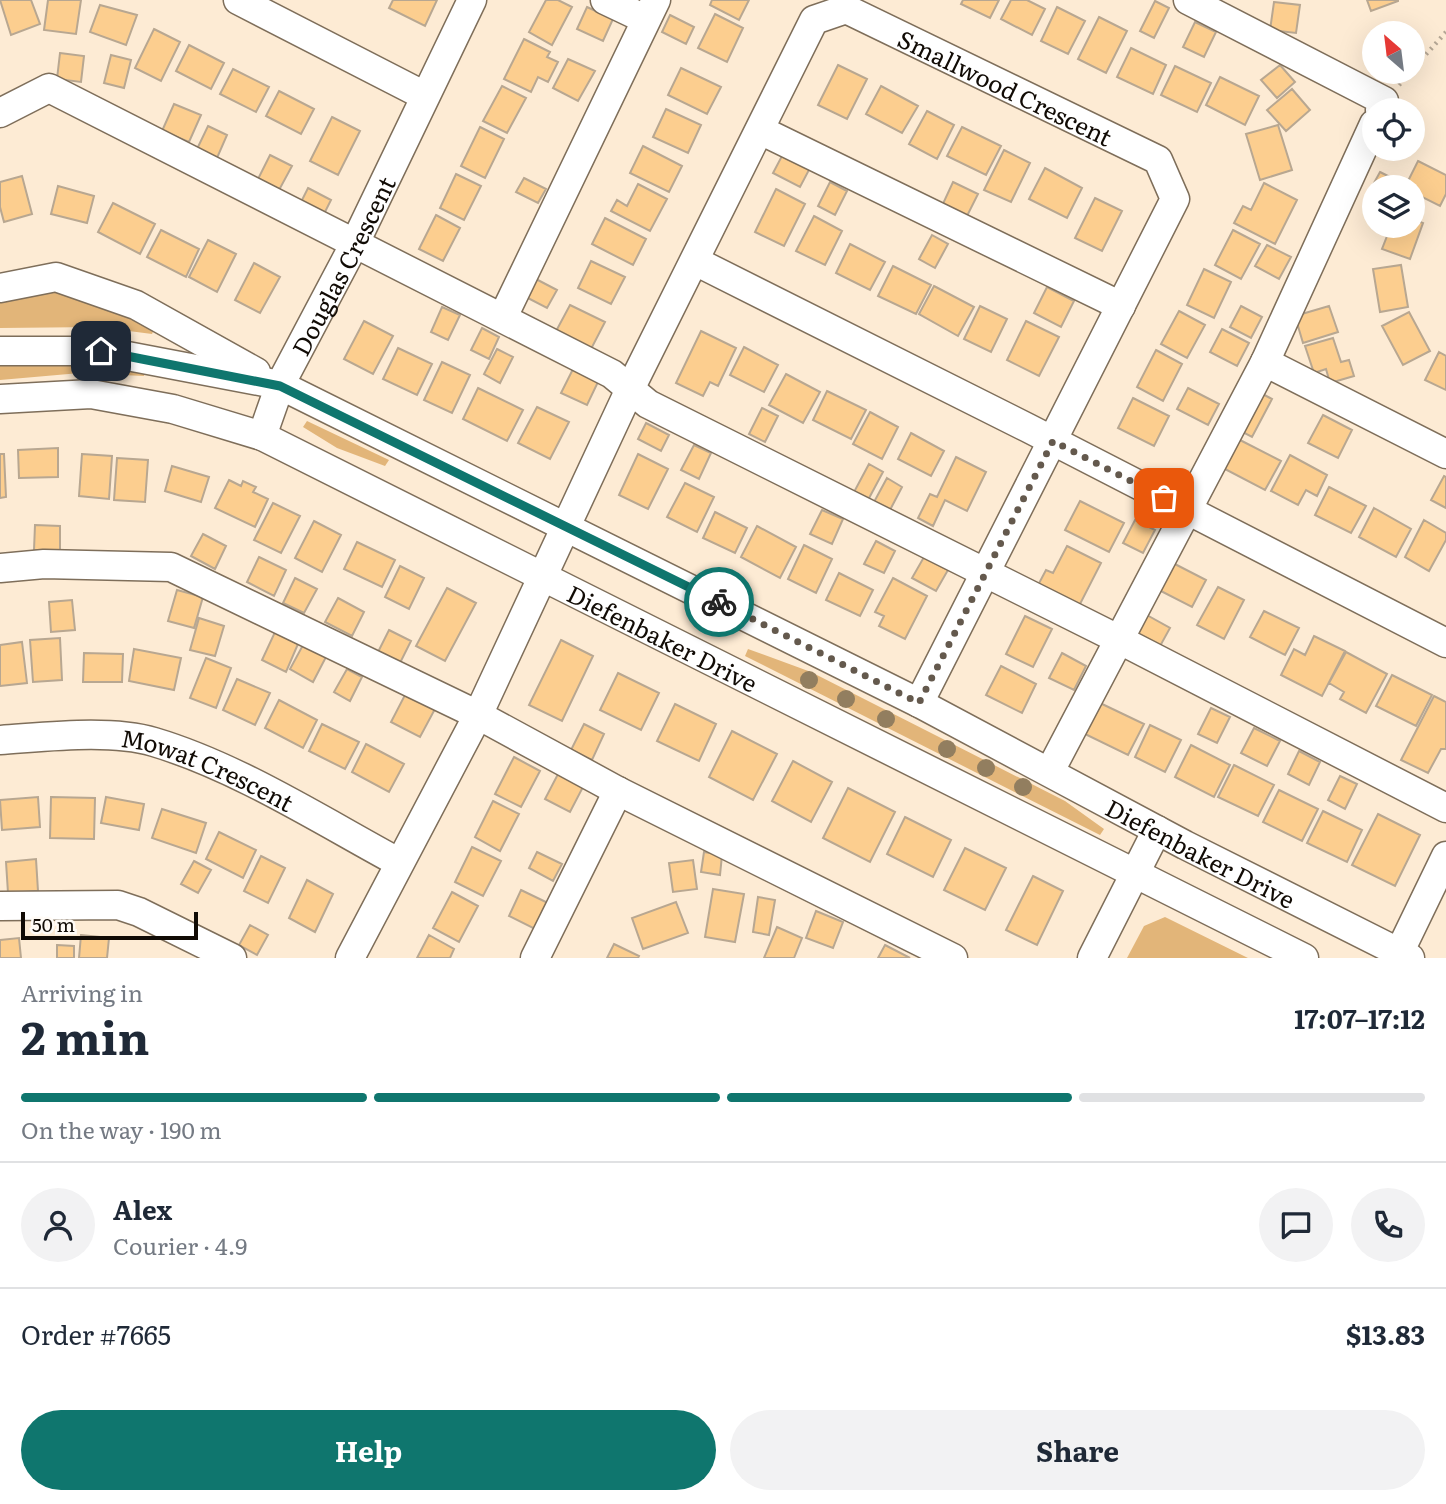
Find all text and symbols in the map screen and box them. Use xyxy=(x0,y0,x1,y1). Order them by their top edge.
street label: Smallwood Crescent xyxy=(893,20,1119,153)
north arrow xyxy=(1362,21,1424,84)
map controls xyxy=(1362,21,1425,238)
button: locate xyxy=(1362,98,1425,161)
street label: Douglas Crescent xyxy=(282,170,402,361)
button: layers xyxy=(1362,175,1425,238)
pin xyxy=(71,321,131,381)
icon: home xyxy=(82,332,120,370)
pin xyxy=(1134,468,1194,528)
icon: bag xyxy=(1145,479,1183,517)
courier xyxy=(684,567,754,637)
street label: Diefenbaker Drive xyxy=(562,574,764,699)
icon: bike xyxy=(700,583,738,621)
street label: Mowat Crescent xyxy=(119,718,301,819)
street label: Diefenbaker Drive xyxy=(1100,789,1302,915)
scale bar xyxy=(21,909,198,941)
text: 50 m xyxy=(32,910,75,938)
text: Arriving in xyxy=(21,975,143,1009)
text: 17:07–17:12 xyxy=(1294,998,1425,1037)
text: 2 min xyxy=(21,1001,150,1069)
text: On the way · 190 m xyxy=(21,1112,222,1146)
button: person xyxy=(21,1188,95,1262)
button: chat xyxy=(1259,1188,1333,1262)
button: phone xyxy=(1351,1188,1425,1262)
text: Alex xyxy=(113,1189,172,1228)
text: Courier · 4.9 xyxy=(113,1228,247,1262)
text: Order #7665 xyxy=(21,1314,171,1353)
text: $13.83 xyxy=(1346,1314,1425,1353)
button: Help xyxy=(21,1410,716,1490)
button: Share xyxy=(730,1410,1425,1490)

